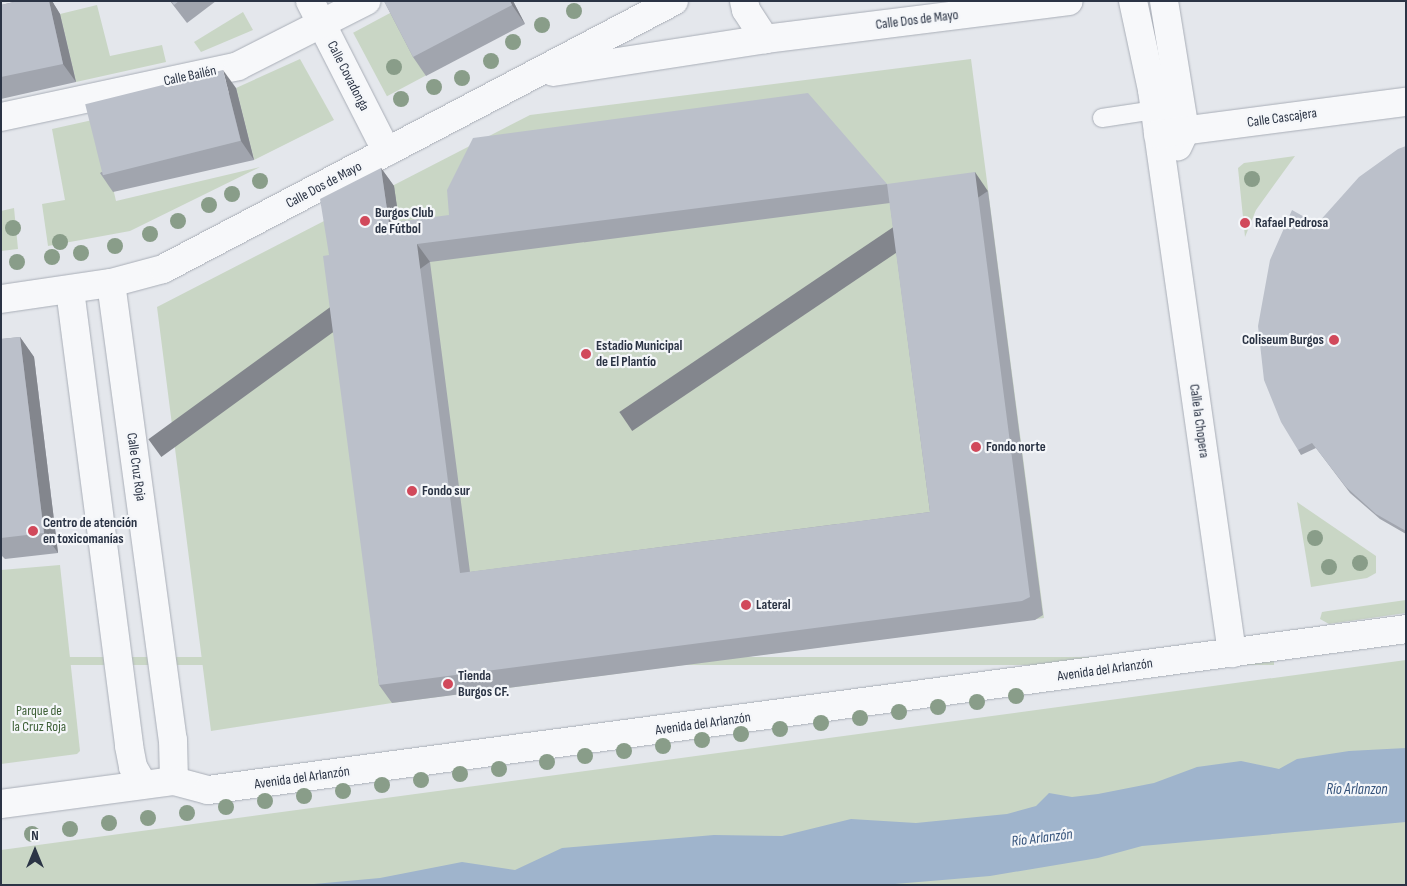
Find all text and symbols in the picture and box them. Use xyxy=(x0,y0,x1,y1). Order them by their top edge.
street label: Calle Dos de Mayo xyxy=(875,7,959,33)
street label: Calle Covadonga xyxy=(323,38,373,114)
street label: Calle Bailén xyxy=(162,62,218,90)
street label: Calle Cascajera xyxy=(1246,105,1318,131)
street label: Calle Dos de Mayo xyxy=(283,158,365,212)
place label: Burgos Club de Fútbol xyxy=(375,205,433,238)
marker: Burgos Club de Fútbol xyxy=(359,215,371,227)
place label: Rafael Pedrosa xyxy=(1255,215,1328,231)
marker: Rafael Pedrosa xyxy=(1239,217,1251,229)
place label: Coliseum Burgos xyxy=(1242,332,1324,348)
marker: Coliseum Burgos xyxy=(1328,334,1340,346)
place label: Estadio Municipal de El Plantío xyxy=(596,338,682,371)
marker: Estadio Municipal de El Plantío xyxy=(580,348,592,360)
street label: Calle la Chopera xyxy=(1186,383,1212,459)
street label: Calle Cruz Roja xyxy=(123,432,149,502)
place label: Fondo norte xyxy=(986,439,1046,455)
marker: Fondo norte xyxy=(970,441,982,453)
place label: Fondo sur xyxy=(422,483,470,499)
marker: Fondo sur xyxy=(406,485,418,497)
place label: Centro de atención en toxicomanías xyxy=(43,515,137,548)
marker: Centro de atención en toxicomanías xyxy=(27,525,39,537)
place label: Lateral xyxy=(756,597,791,613)
marker: Lateral xyxy=(740,599,752,611)
street label: Avenida del Arlanzón xyxy=(1056,655,1154,685)
place label: Tienda Burgos CF. xyxy=(458,668,509,700)
marker: Tienda Burgos CF. xyxy=(442,678,454,690)
park label: Parque de la Cruz Roja xyxy=(12,703,66,736)
street label: Avenida del Arlanzón xyxy=(654,709,752,739)
street label: Avenida del Arlanzón xyxy=(253,763,351,793)
water label: Río Arlanzon xyxy=(1326,781,1388,799)
water label: Río Arlanzón xyxy=(1010,825,1074,851)
north arrow xyxy=(10,826,60,876)
text: N xyxy=(31,827,39,844)

